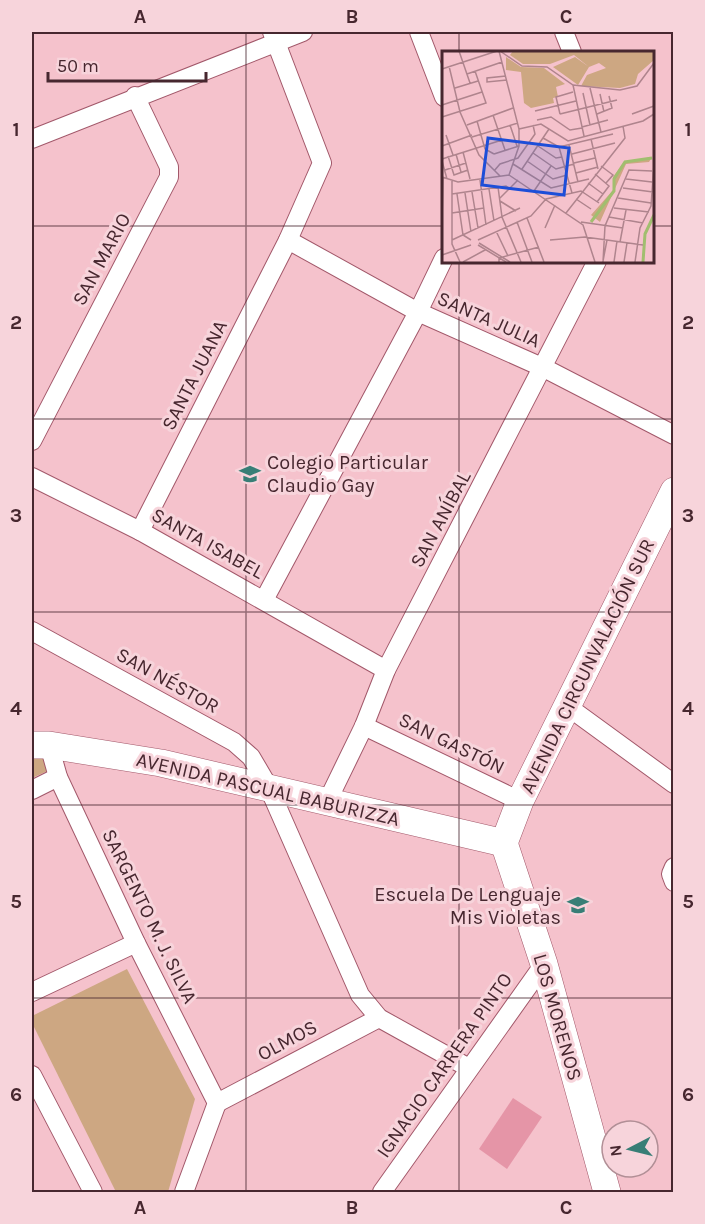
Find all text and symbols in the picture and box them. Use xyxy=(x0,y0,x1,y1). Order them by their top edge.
text: A xyxy=(134,5,147,28)
text: B xyxy=(346,5,358,28)
text: C xyxy=(560,5,572,28)
scale bar xyxy=(48,45,206,83)
inset map xyxy=(442,51,654,262)
text: 50 m xyxy=(57,55,99,77)
text: 1 xyxy=(12,118,20,141)
text: 1 xyxy=(684,118,692,141)
street label: SAN MARIO xyxy=(68,209,135,309)
street label: SANTA JULIA xyxy=(434,287,544,352)
text: 2 xyxy=(10,311,22,334)
text: 2 xyxy=(682,311,694,334)
street label: SANTA JUANA xyxy=(157,316,232,434)
place label: Colegio Particular Claudio Gay xyxy=(267,451,429,497)
school or university icon: Colegio Particular Claudio Gay xyxy=(238,462,262,486)
street label: SAN ANÍBAL xyxy=(405,466,476,571)
street label: SANTA ISABEL xyxy=(148,503,269,584)
text: 3 xyxy=(10,504,22,527)
text: 3 xyxy=(682,504,694,527)
street label: AVENIDA CIRCUNVALACIÓN SUR xyxy=(515,535,659,797)
street label: SAN NÉSTOR xyxy=(112,642,224,718)
text: 4 xyxy=(10,697,22,720)
text: 4 xyxy=(682,697,694,720)
street label: SAN GASTÓN xyxy=(395,707,509,779)
street label: AVENIDA PASCUAL BABURIZZA xyxy=(134,748,402,831)
street label: SARGENTO M. J. SILVA xyxy=(97,825,202,1007)
place label: Escuela De Lenguaje Mis Violetas xyxy=(374,883,561,929)
text: 5 xyxy=(10,890,22,913)
text: 5 xyxy=(682,890,694,913)
school or university icon: Escuela De Lenguaje Mis Violetas xyxy=(566,893,590,917)
street label: LOS MORENOS xyxy=(528,951,587,1083)
street label: IGNACIO CARRERA PINTO xyxy=(372,968,517,1162)
street label: OLMOS xyxy=(253,1015,321,1066)
text: 6 xyxy=(10,1083,22,1106)
text: 6 xyxy=(682,1083,694,1106)
north arrow xyxy=(600,1119,660,1179)
text: N xyxy=(605,1144,626,1158)
text: A xyxy=(134,1196,147,1219)
text: B xyxy=(346,1196,358,1219)
text: C xyxy=(560,1196,572,1219)

